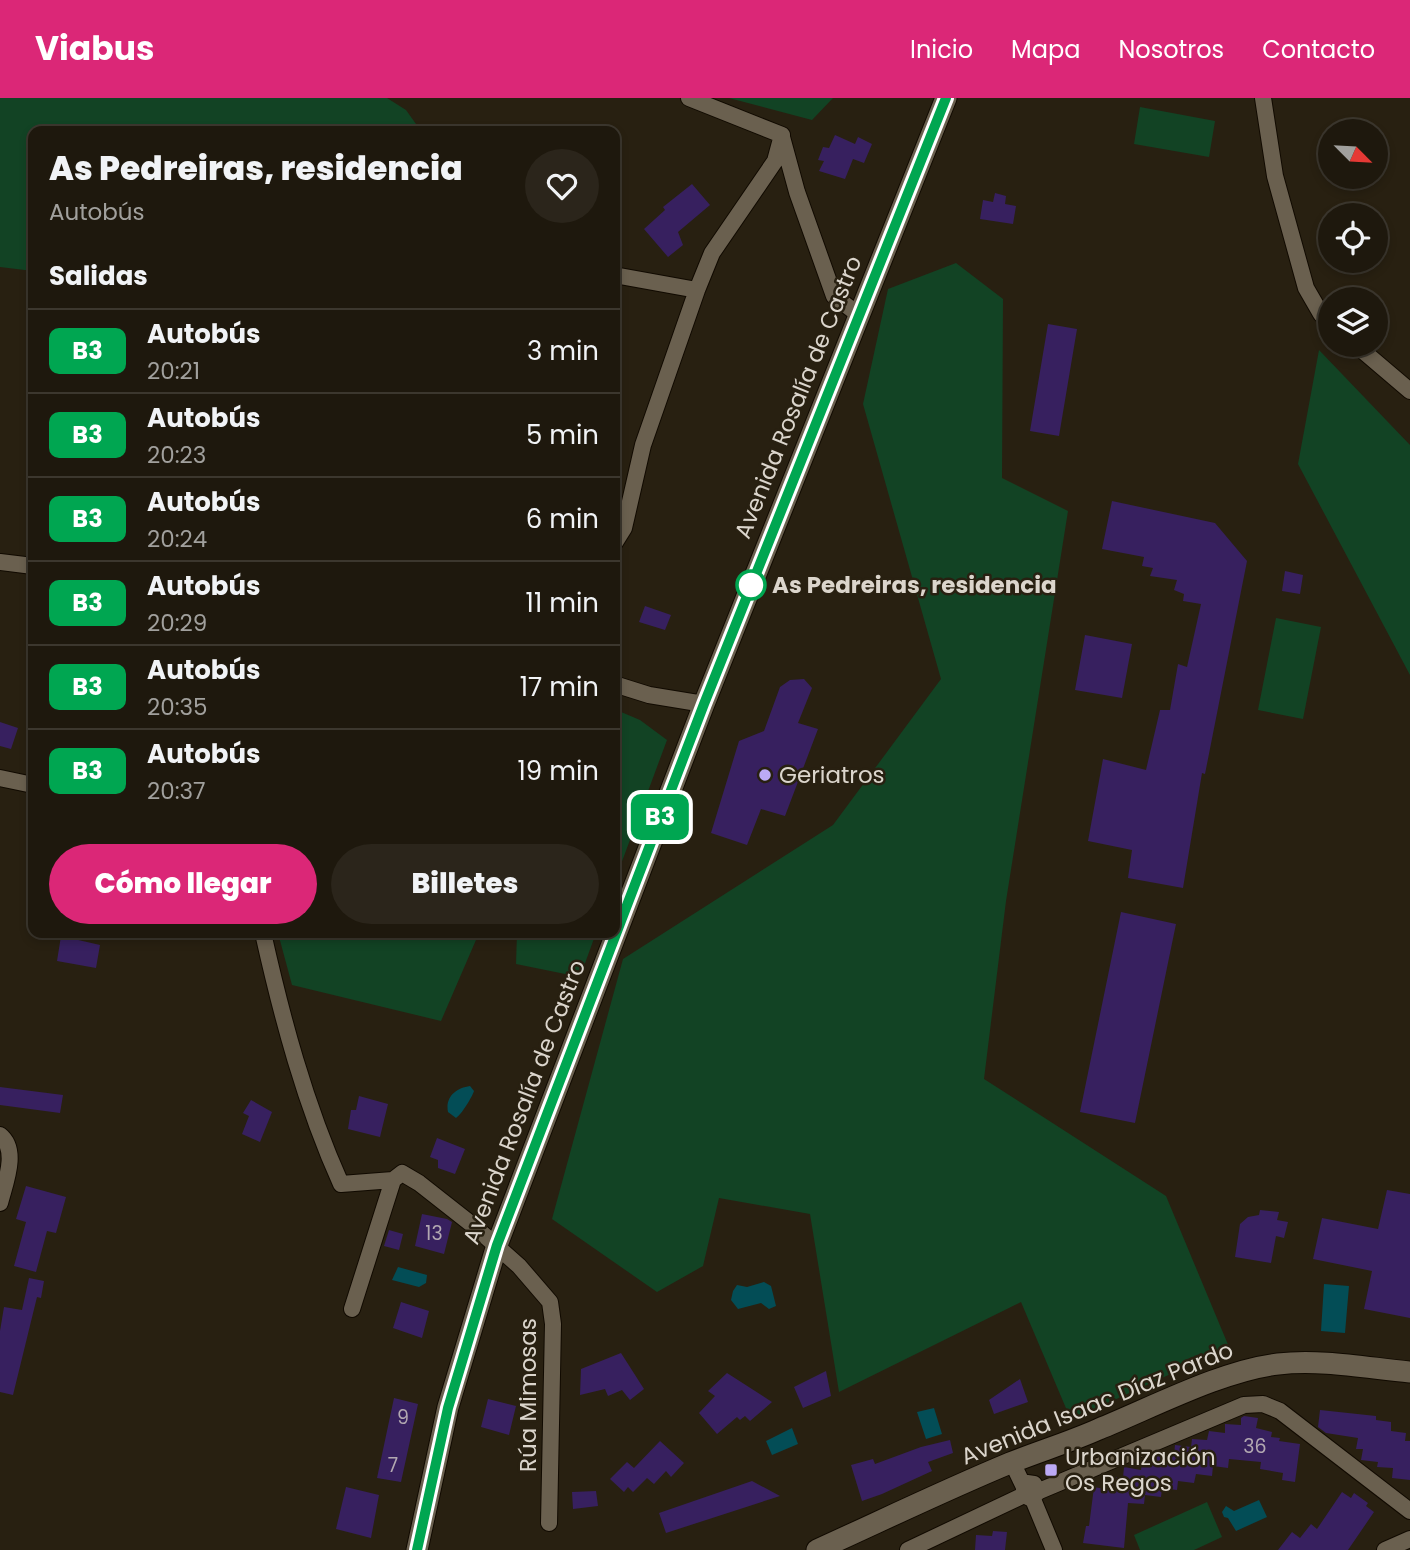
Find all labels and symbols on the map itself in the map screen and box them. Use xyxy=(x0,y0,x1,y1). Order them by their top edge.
north arrow xyxy=(1318,119,1388,189)
street label: Avenida Rosalía de Castro xyxy=(727,251,869,543)
place label: As Pedreiras, residencia xyxy=(772,569,1057,601)
marker: As Pedreiras, residencia xyxy=(736,570,766,600)
place label: Geriatros xyxy=(779,759,885,791)
marker: Geriatros xyxy=(757,767,773,783)
line badge: B3 xyxy=(628,794,692,840)
street label: Avenida Rosalía de Castro xyxy=(455,955,593,1249)
house number: 13 xyxy=(425,1220,443,1247)
street label: Rúa Mimosas xyxy=(512,1318,544,1472)
street label: Avenida Isaac Díaz Pardo xyxy=(956,1334,1238,1472)
house number: 9 xyxy=(397,1404,409,1431)
house number: 36 xyxy=(1243,1433,1267,1460)
place label: Urbanización Os Regos xyxy=(1065,1441,1216,1499)
house number: 7 xyxy=(388,1452,398,1479)
marker: Urbanización Os Regos xyxy=(1043,1462,1059,1478)

